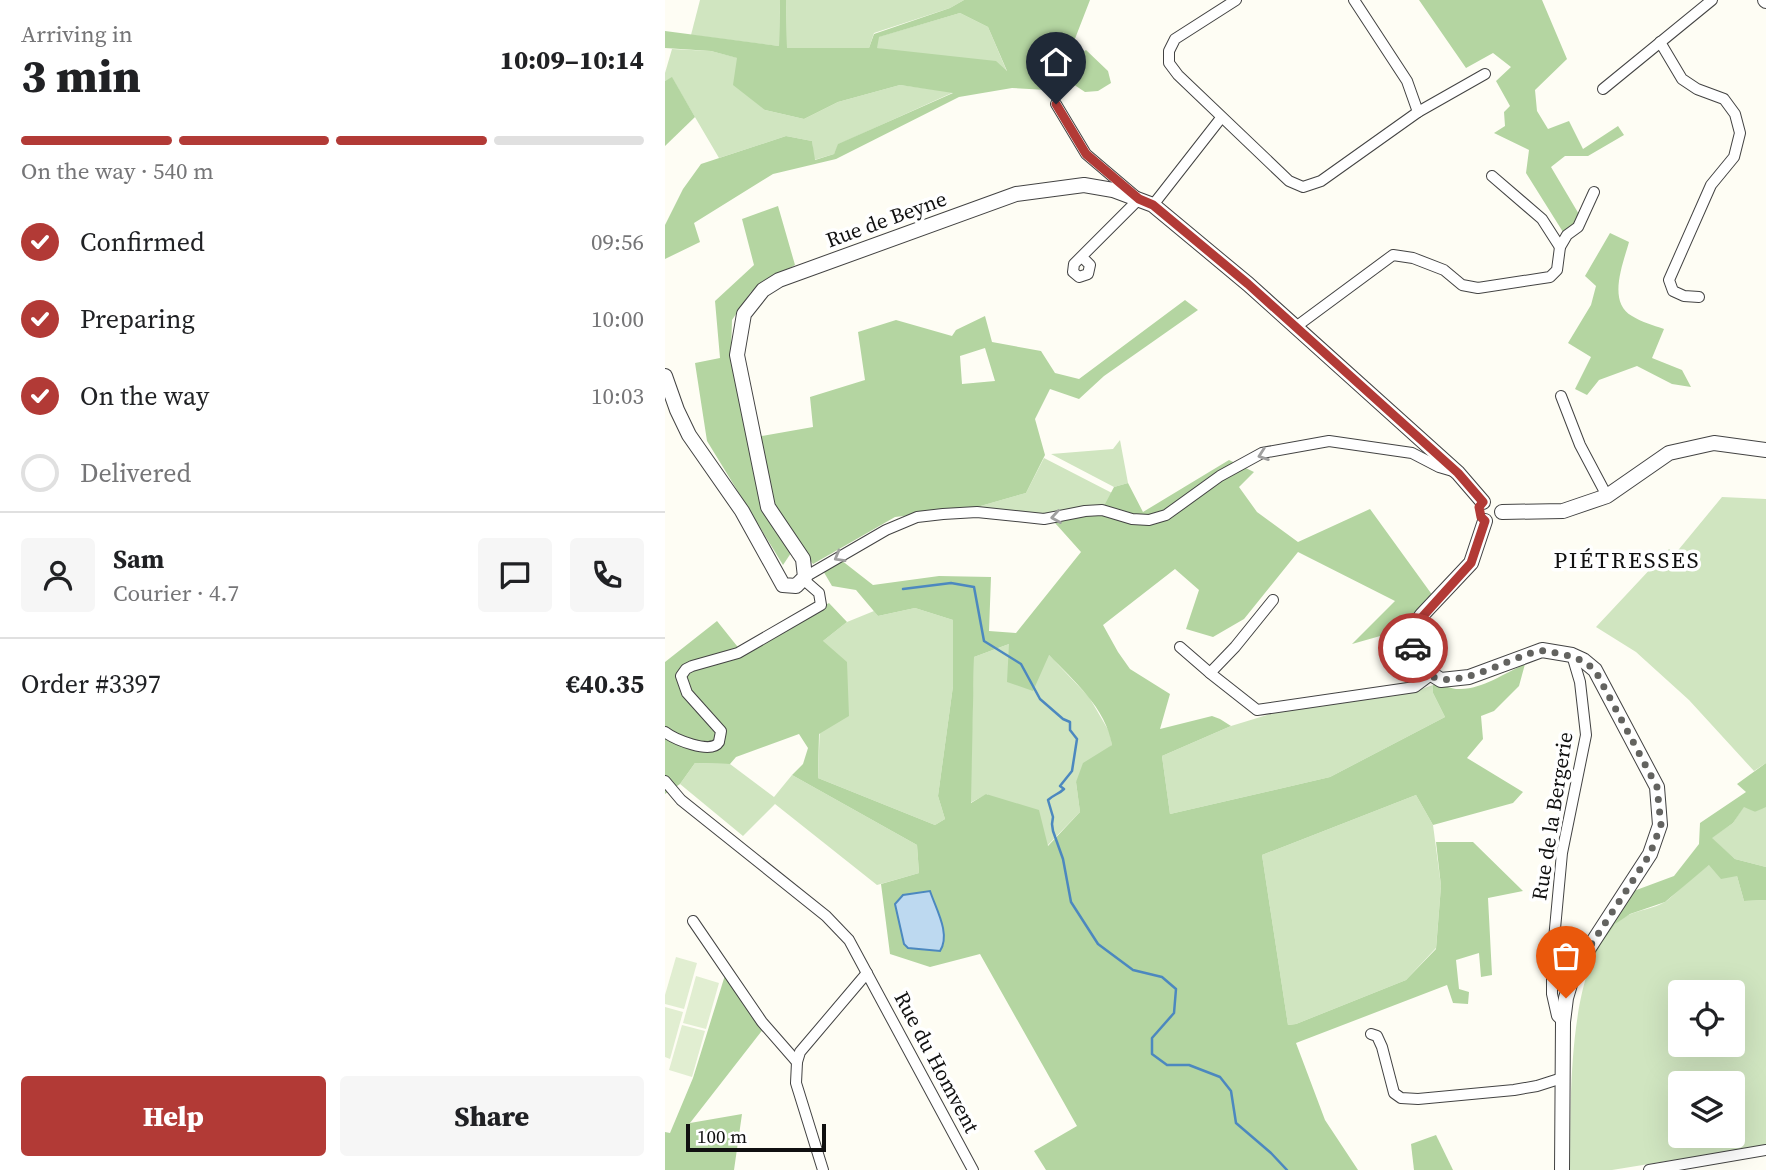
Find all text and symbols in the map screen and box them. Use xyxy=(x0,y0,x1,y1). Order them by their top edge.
text: Arriving in xyxy=(21,18,133,50)
pin xyxy=(1026,32,1086,104)
text: 10:09–10:14 xyxy=(500,42,644,78)
icon: home xyxy=(1037,43,1075,81)
text: 3 min xyxy=(21,44,141,107)
text: On the way · 540 m xyxy=(21,155,214,187)
street label: Rue de Beyne xyxy=(822,184,950,254)
icon: check xyxy=(21,223,59,261)
text: Confirmed xyxy=(80,224,205,260)
text: 09:56 xyxy=(591,226,644,258)
icon: check xyxy=(21,300,59,338)
text: Preparing xyxy=(80,301,195,337)
text: 10:00 xyxy=(591,303,644,335)
icon: check xyxy=(21,377,59,415)
text: On the way xyxy=(80,378,209,414)
text: 10:03 xyxy=(591,380,644,412)
one-way arrow xyxy=(1257,447,1269,461)
text: Delivered xyxy=(80,455,191,491)
one-way arrow xyxy=(1050,509,1062,524)
button: person xyxy=(21,538,95,612)
button: chat xyxy=(478,538,552,612)
button: phone xyxy=(570,538,644,612)
text: Sam xyxy=(113,541,164,577)
district label: PIÉTRESSES xyxy=(1553,544,1701,576)
one-way arrow xyxy=(833,549,846,562)
text: Courier · 4.7 xyxy=(113,577,239,609)
courier xyxy=(1378,613,1448,683)
icon: car xyxy=(1394,629,1432,667)
text: Order #3397 xyxy=(21,666,161,702)
text: €40.35 xyxy=(566,666,644,702)
street label: Rue de la Bergerie xyxy=(1524,730,1580,902)
pin xyxy=(1536,926,1596,998)
icon: bag xyxy=(1547,937,1585,975)
map controls xyxy=(1668,980,1745,1148)
button: locate xyxy=(1668,980,1745,1057)
street label: Rue du Homvent xyxy=(888,986,987,1138)
button: layers xyxy=(1668,1071,1745,1148)
button: Help xyxy=(21,1076,326,1156)
button: Share xyxy=(340,1076,644,1156)
scale bar xyxy=(686,1121,826,1153)
text: 100 m xyxy=(697,1123,747,1149)

